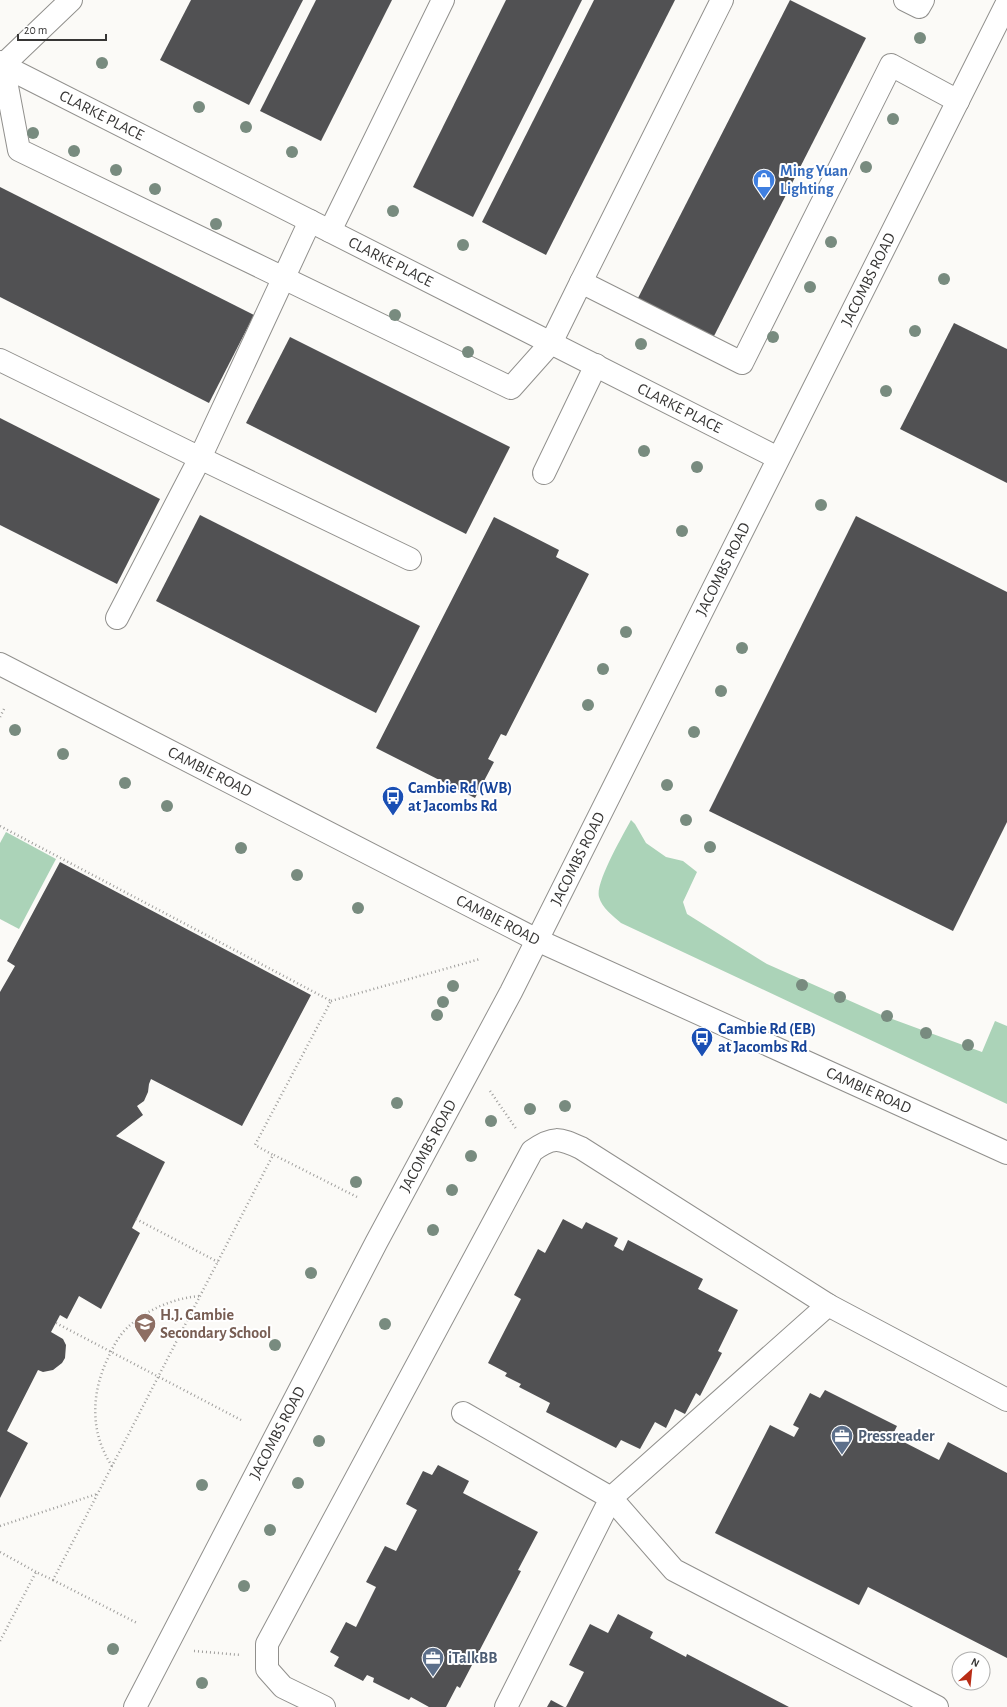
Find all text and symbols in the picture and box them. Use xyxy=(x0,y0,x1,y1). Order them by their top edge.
scale bar xyxy=(18,16,106,42)
text: 20 m xyxy=(24,24,47,36)
street label: CLARKE PLACE xyxy=(57,88,147,144)
place label: Ming Yuan Lighting xyxy=(780,163,848,197)
shop icon: Ming Yuan Lighting xyxy=(751,167,777,200)
street label: JACOMBS ROAD xyxy=(838,230,898,329)
street label: CLARKE PLACE xyxy=(346,234,436,290)
street label: CLARKE PLACE xyxy=(635,380,725,436)
street label: JACOMBS ROAD xyxy=(693,520,753,618)
street label: CAMBIE ROAD xyxy=(165,744,254,800)
place label: Cambie Rd (WB) at Jacombs Rd xyxy=(408,780,512,814)
bus stop icon: Cambie Rd (WB) at Jacombs Rd xyxy=(380,784,406,817)
street label: JACOMBS ROAD xyxy=(548,809,608,908)
street label: CAMBIE ROAD xyxy=(454,892,543,948)
place label: Cambie Rd (EB) at Jacombs Rd xyxy=(718,1021,816,1055)
bus stop icon: Cambie Rd (EB) at Jacombs Rd xyxy=(689,1025,715,1058)
street label: CAMBIE ROAD xyxy=(824,1064,914,1117)
street label: JACOMBS ROAD xyxy=(397,1097,459,1195)
place label: H.J. Cambie Secondary School xyxy=(160,1307,271,1342)
school or university icon: H.J. Cambie Secondary School xyxy=(132,1311,158,1344)
street label: JACOMBS ROAD xyxy=(247,1384,308,1482)
office icon: Pressreader xyxy=(829,1423,855,1456)
place label: Pressreader xyxy=(858,1428,935,1444)
office icon: iTalkBB xyxy=(420,1645,446,1678)
place label: iTalkBB xyxy=(448,1650,497,1666)
north arrow xyxy=(951,1651,991,1691)
text: N xyxy=(969,1656,981,1669)

